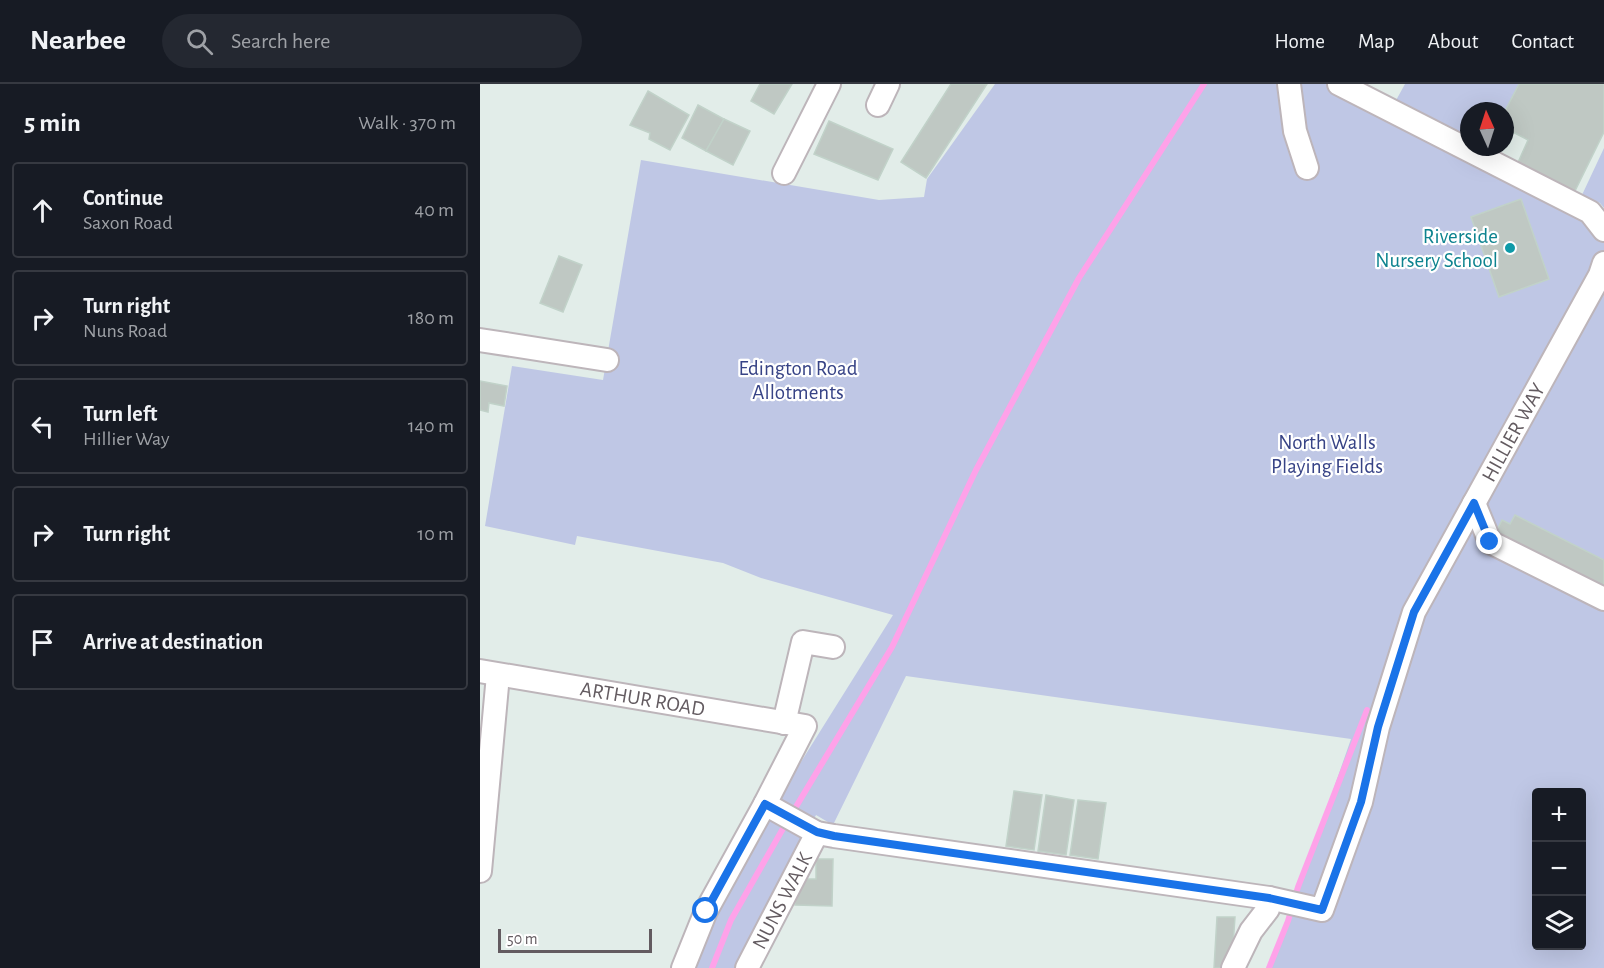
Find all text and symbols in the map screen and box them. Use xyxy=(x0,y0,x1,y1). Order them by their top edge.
search box xyxy=(162,14,582,68)
icon: search xyxy=(183,25,216,58)
text: Nearbee xyxy=(30,27,126,55)
text: Search here xyxy=(231,30,330,52)
text: Home xyxy=(1274,31,1325,52)
text: Map xyxy=(1358,31,1395,52)
text: About xyxy=(1428,31,1478,52)
text: Contact xyxy=(1511,31,1574,52)
north arrow xyxy=(1460,102,1514,156)
text: 5 min xyxy=(24,110,81,136)
text: Walk · 370 m xyxy=(358,113,456,133)
text: Continue xyxy=(83,187,163,209)
icon: ahead xyxy=(26,194,59,227)
text: 40 m xyxy=(415,200,454,220)
text: Saxon Road xyxy=(83,213,173,233)
place label: Riverside Nursery School xyxy=(1375,226,1498,271)
marker: Riverside Nursery School xyxy=(1503,241,1517,255)
text: Turn right xyxy=(83,295,170,317)
icon: right xyxy=(26,302,59,335)
text: 180 m xyxy=(408,308,454,328)
text: Nuns Road xyxy=(83,321,167,341)
park label: Edington Road Allotments xyxy=(738,358,858,403)
street label: HILLIER WAY xyxy=(1478,380,1549,485)
text: Turn left xyxy=(83,403,157,425)
icon: left xyxy=(26,410,59,443)
text: 140 m xyxy=(408,416,454,436)
text: Hillier Way xyxy=(83,429,170,449)
park label: North Walls Playing Fields xyxy=(1271,432,1383,477)
icon: right xyxy=(26,518,59,551)
text: Turn right xyxy=(83,523,170,545)
text: 10 m xyxy=(417,524,454,544)
route end xyxy=(1476,528,1502,554)
icon: arrive xyxy=(26,626,59,659)
text: Arrive at destination xyxy=(83,631,263,653)
street label: ARTHUR ROAD xyxy=(579,678,707,719)
map controls xyxy=(1532,788,1586,950)
button: + xyxy=(1532,788,1586,842)
button: − xyxy=(1532,842,1586,896)
street label: NUNS WALK xyxy=(748,848,816,952)
button: layers xyxy=(1532,896,1586,950)
route start xyxy=(692,897,718,923)
scale bar xyxy=(498,926,652,954)
text: 50 m xyxy=(507,931,538,947)

